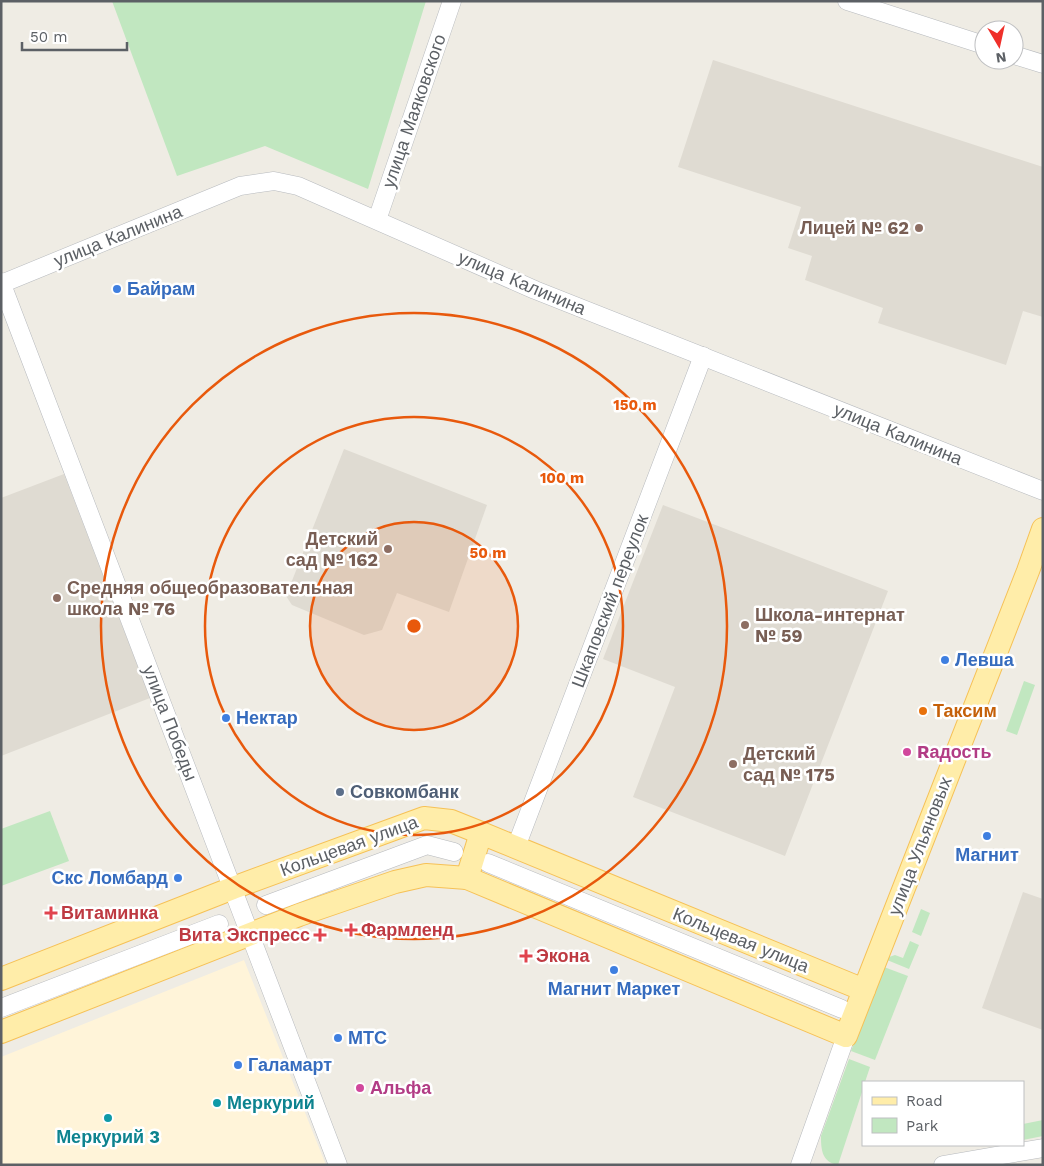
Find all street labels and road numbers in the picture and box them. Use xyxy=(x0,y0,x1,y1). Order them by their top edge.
street label: улица Маяковского xyxy=(377,31,450,191)
street label: улица Калинина xyxy=(51,200,186,271)
street label: улица Калинина xyxy=(455,246,590,319)
street label: улица Калинина xyxy=(831,398,966,469)
street label: Шкаповский переулок xyxy=(567,511,652,690)
street label: улица Победы xyxy=(139,662,202,783)
street label: улица Ульяновых xyxy=(883,773,956,918)
street label: Кольцевая улица xyxy=(277,811,421,880)
street label: Кольцевая улица xyxy=(670,903,813,977)

